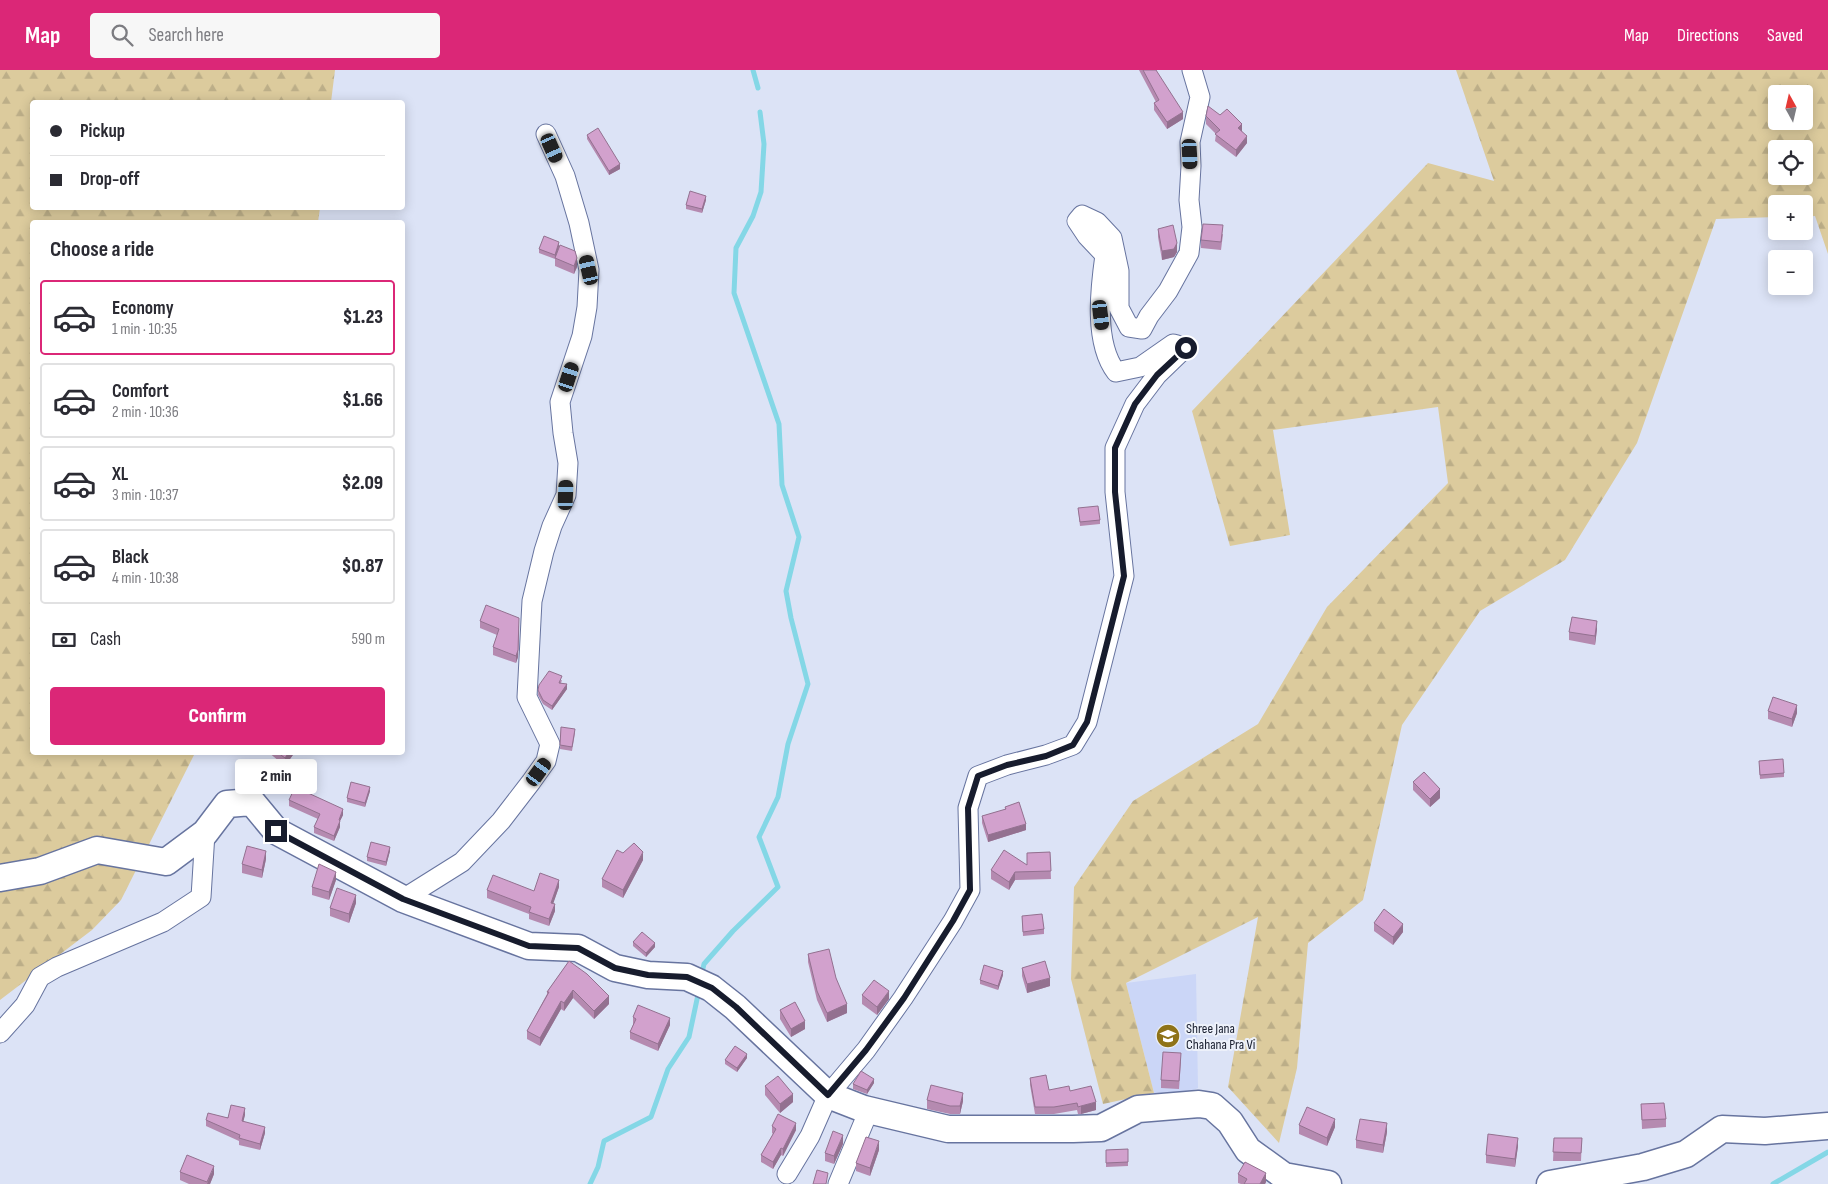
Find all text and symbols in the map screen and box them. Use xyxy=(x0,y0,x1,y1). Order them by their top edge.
search box xyxy=(90,13,440,58)
text: Map xyxy=(25,21,60,50)
icon: search xyxy=(108,21,136,49)
text: Search here xyxy=(148,24,224,47)
text: Map xyxy=(1624,25,1649,46)
text: Directions xyxy=(1677,25,1739,46)
text: Saved xyxy=(1767,25,1803,46)
north arrow xyxy=(1768,85,1812,130)
map controls xyxy=(1768,85,1813,295)
text: Pickup xyxy=(80,120,125,143)
car xyxy=(539,131,564,165)
car xyxy=(1181,139,1198,169)
button: locate xyxy=(1768,140,1813,185)
text: Drop-off xyxy=(80,168,140,191)
button: + xyxy=(1768,195,1813,240)
text: Choose a ride xyxy=(50,236,154,263)
button: − xyxy=(1768,250,1813,295)
car xyxy=(578,254,599,286)
icon: car xyxy=(52,295,97,340)
text: Economy xyxy=(112,297,174,320)
car xyxy=(1091,299,1110,331)
text: $1.23 xyxy=(343,306,383,329)
text: 1 min · 10:35 xyxy=(112,320,177,339)
route start xyxy=(1175,337,1197,359)
car xyxy=(557,360,580,394)
icon: car xyxy=(52,378,97,423)
text: Comfort xyxy=(112,380,169,403)
text: $1.66 xyxy=(342,389,383,412)
text: 2 min · 10:36 xyxy=(112,403,179,422)
icon: car xyxy=(52,461,97,506)
text: XL xyxy=(112,463,128,486)
text: $2.09 xyxy=(342,472,383,495)
car xyxy=(557,480,574,510)
text: 3 min · 10:37 xyxy=(112,486,178,505)
icon: car xyxy=(52,544,97,589)
text: Black xyxy=(112,546,149,569)
text: $0.87 xyxy=(342,555,383,578)
text: 4 min · 10:38 xyxy=(112,569,179,588)
icon: cash xyxy=(50,626,78,654)
text: Cash xyxy=(90,628,121,651)
text: 590 m xyxy=(352,630,385,649)
button: Confirm xyxy=(50,687,385,745)
car xyxy=(524,755,553,789)
callout: 2 min xyxy=(235,758,317,794)
text: 2 min xyxy=(260,767,292,786)
route end xyxy=(265,820,287,842)
place label: Shree Jana Chahana Pra Vi xyxy=(1186,1020,1255,1053)
school or university icon: Shree Jana Chahana Pra Vi xyxy=(1155,1023,1181,1049)

